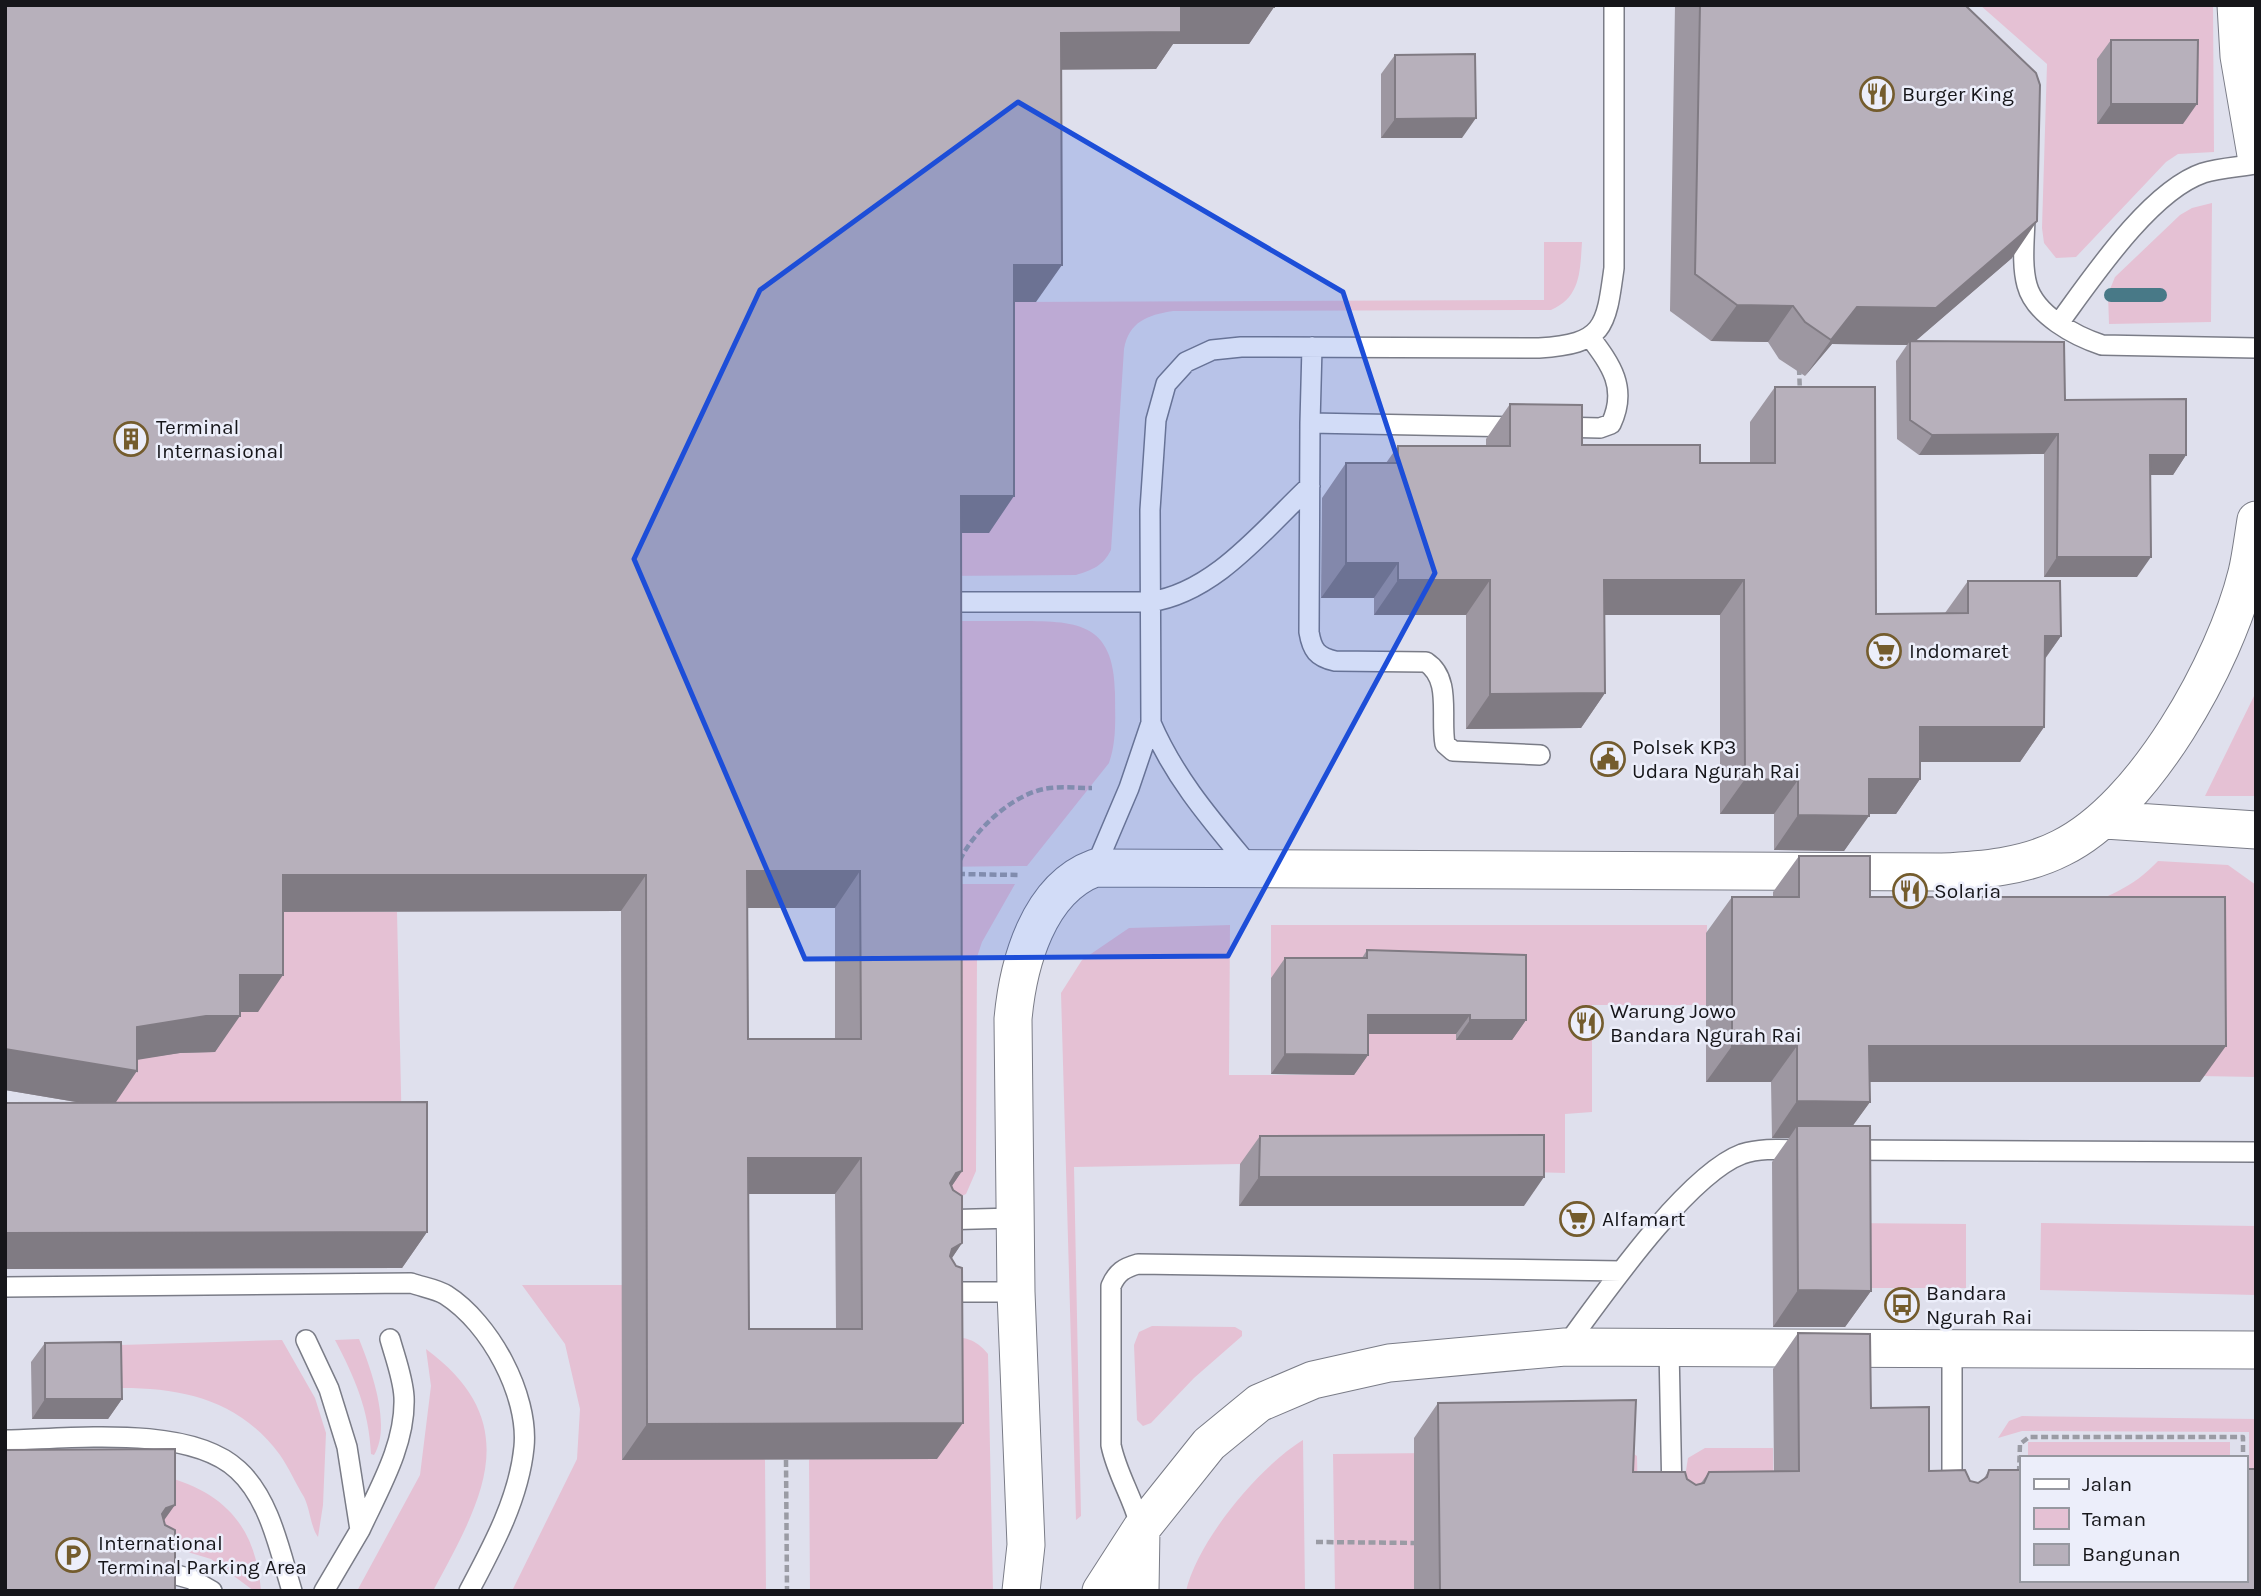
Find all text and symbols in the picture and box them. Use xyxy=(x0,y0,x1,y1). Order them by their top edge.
restaurant icon: Burger King xyxy=(1858,75,1896,113)
place label: Burger King xyxy=(1902,82,2014,106)
place label: Terminal Internasional xyxy=(156,415,284,463)
building icon: Terminal Internasional xyxy=(112,420,150,458)
supermarket icon: Indomaret xyxy=(1865,632,1903,670)
place label: Indomaret xyxy=(1909,639,2009,663)
place label: Polsek KP3 Udara Ngurah Rai xyxy=(1632,735,1800,783)
public building icon: Polsek KP3 Udara Ngurah Rai xyxy=(1589,740,1627,778)
restaurant icon: Solaria xyxy=(1891,872,1929,910)
place label: Solaria xyxy=(1934,879,2001,903)
place label: Warung Jowo Bandara Ngurah Rai xyxy=(1610,999,1802,1047)
restaurant icon: Warung Jowo Bandara Ngurah Rai xyxy=(1567,1004,1605,1042)
supermarket icon: Alfamart xyxy=(1558,1200,1596,1238)
place label: Alfamart xyxy=(1602,1207,1685,1231)
place label: Bandara Ngurah Rai xyxy=(1926,1281,2032,1329)
bus stop icon: Bandara Ngurah Rai xyxy=(1883,1286,1921,1324)
legend xyxy=(2020,1456,2247,1582)
text: Jalan xyxy=(2082,1472,2132,1496)
text: Taman xyxy=(2082,1507,2146,1531)
place label: International Terminal Parking Area xyxy=(98,1531,307,1579)
parking icon: International Terminal Parking Area xyxy=(54,1536,92,1574)
text: Bangunan xyxy=(2082,1542,2181,1566)

